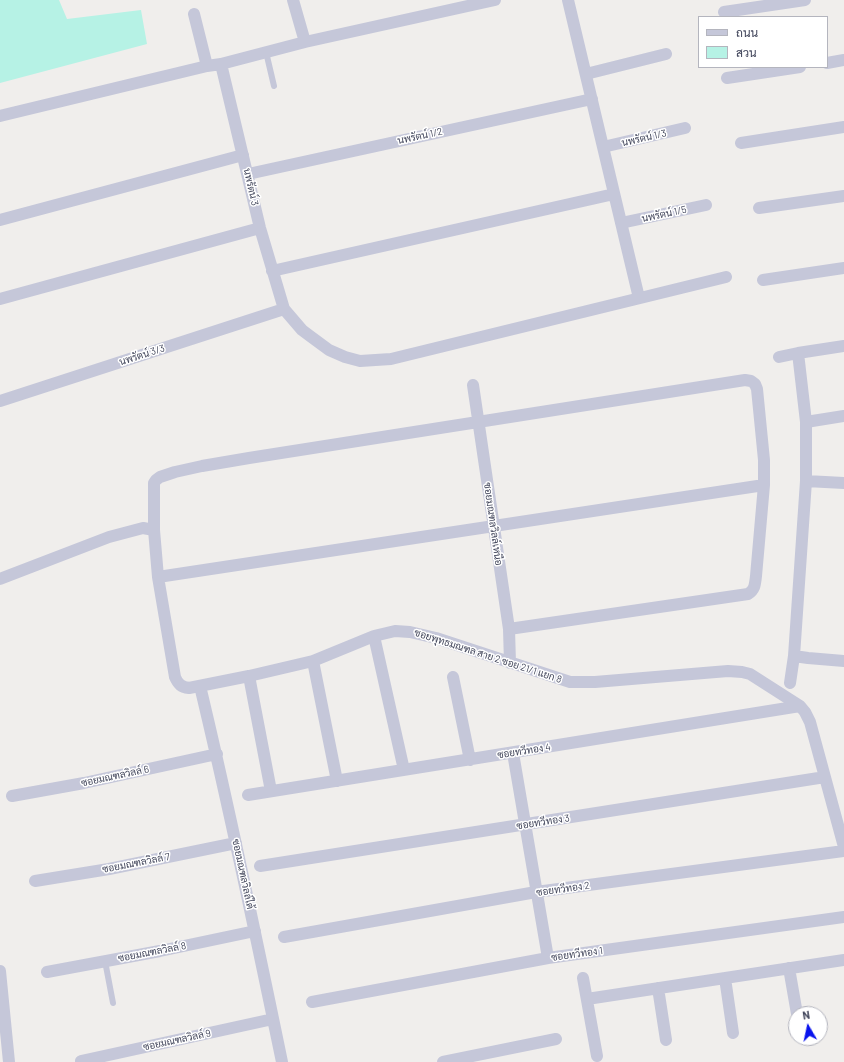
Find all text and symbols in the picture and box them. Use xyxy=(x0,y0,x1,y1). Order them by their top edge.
legend xyxy=(698,16,828,68)
text: ถนน xyxy=(736,25,758,39)
text: สวน xyxy=(736,45,757,59)
street label: นพรัตน์ 1/2 xyxy=(396,125,444,147)
street label: นพรัตน์ 1/3 xyxy=(620,127,668,149)
street label: นพรัตน์ 3 xyxy=(241,167,261,207)
street label: นพรัตน์ 1/5 xyxy=(641,203,687,225)
street label: นพรัตน์ 3/3 xyxy=(118,342,166,368)
street label: ซอยมณฑลวิลล์เหนือ xyxy=(481,482,505,566)
street label: ซอยพุทธมณฑล สาย 2 ซอย 21/1 แยก 8 xyxy=(413,626,563,686)
street label: ซอยทวีทอง 4 xyxy=(496,741,552,761)
street label: ซอยมณฑลวิลล์ 6 xyxy=(80,763,150,789)
street label: ซอยทวีทอง 3 xyxy=(516,812,570,832)
street label: ซอยมณฑลวิลล์ใต้ xyxy=(230,838,256,910)
street label: ซอยมณฑลวิลล์ 7 xyxy=(101,851,171,875)
street label: ซอยทวีทอง 2 xyxy=(536,879,590,899)
street label: ซอยมณฑลวิลล์ 8 xyxy=(117,940,187,964)
street label: ซอยทวีทอง 1 xyxy=(550,944,604,964)
north arrow xyxy=(788,1006,828,1046)
text: N xyxy=(802,1008,811,1022)
street label: ซอยมณฑลวิลล์ 9 xyxy=(142,1027,212,1053)

